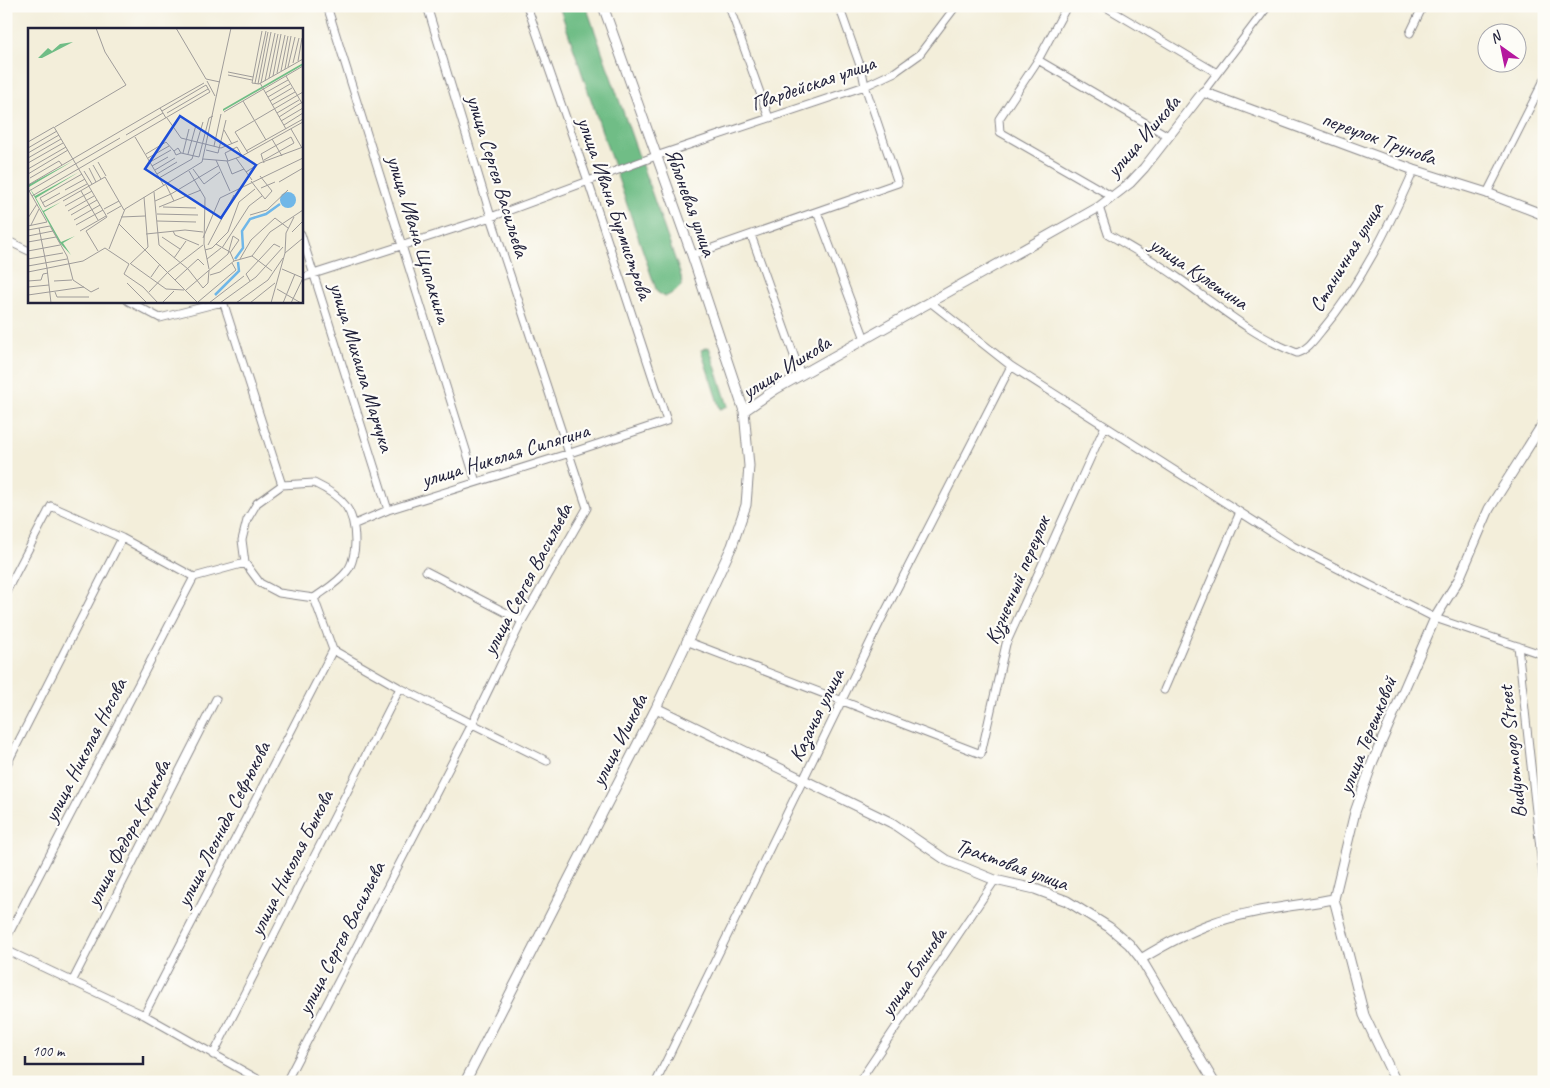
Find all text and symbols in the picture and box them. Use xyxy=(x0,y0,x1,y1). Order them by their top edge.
north arrow xyxy=(1478,22,1528,72)
text: N xyxy=(1487,27,1505,47)
inset map xyxy=(28,28,302,302)
street label: Гвардейская улица xyxy=(747,49,880,116)
street label: улица Ишкова xyxy=(1099,89,1187,184)
street label: улица Сергея Васильева xyxy=(460,90,536,262)
street label: переулок Трунова xyxy=(1318,105,1441,171)
street label: улица Ивана Бурмистрова xyxy=(571,112,659,305)
street label: Яблоневая улица xyxy=(659,144,723,261)
street label: улица Ивана Щипакина xyxy=(381,150,458,328)
street label: Станичная улица xyxy=(1303,196,1390,317)
street label: улица Кулешина xyxy=(1143,229,1255,316)
street label: улица Михаила Марчука xyxy=(323,277,401,457)
street label: улица Ишкова xyxy=(735,329,837,406)
street label: улица Николая Сипягина xyxy=(416,417,593,493)
street label: улица Сергея Васильева xyxy=(475,497,579,661)
street label: Кузнечный переулок xyxy=(978,510,1057,648)
street label: Казачья улица xyxy=(782,662,851,766)
street label: улица Терешковой xyxy=(1331,671,1403,799)
street label: улица Николая Носова xyxy=(37,672,133,828)
street label: Budyonnogo Street xyxy=(1492,682,1532,820)
street label: улица Ишкова xyxy=(584,688,654,792)
street label: улица Леонида Севрюкова xyxy=(169,736,277,913)
street label: улица Федора Крюкова xyxy=(79,753,177,913)
street label: улица Николая Быкова xyxy=(242,784,340,942)
street label: Трактовая улица xyxy=(952,832,1074,897)
street label: улица Сергея Васильева xyxy=(290,856,392,1021)
street label: улица Блинова xyxy=(873,921,953,1023)
scale bar xyxy=(25,1033,142,1065)
text: 100 m xyxy=(32,1042,66,1061)

